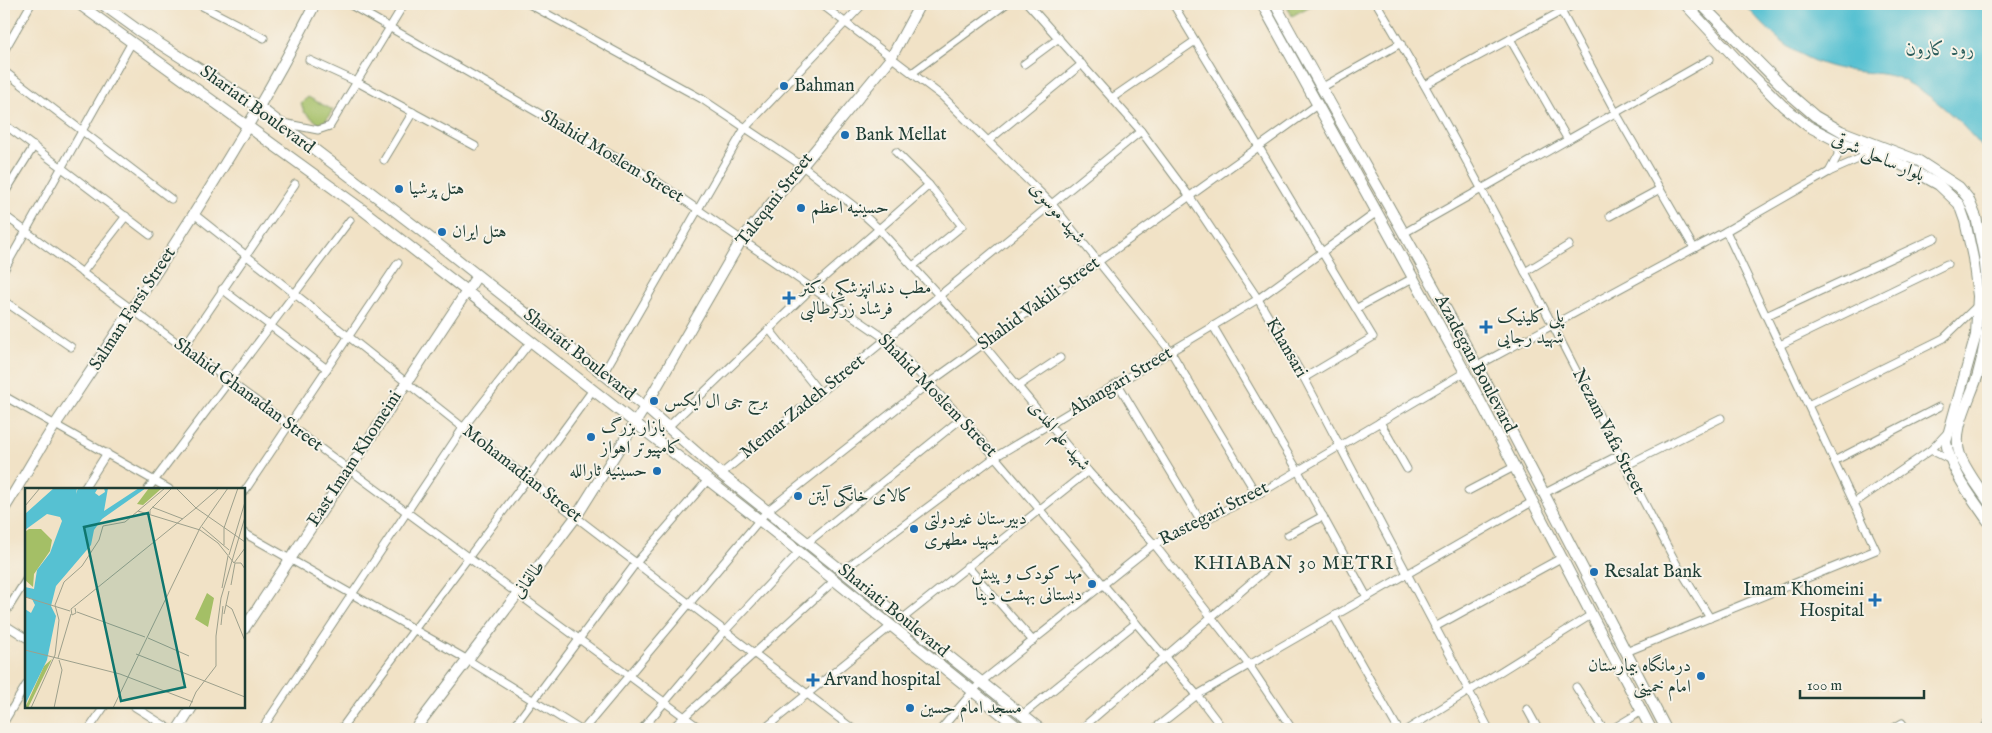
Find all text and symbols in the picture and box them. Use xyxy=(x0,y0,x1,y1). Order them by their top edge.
water label: رود کارون xyxy=(1906,38,1974,62)
street label: Shariati Boulevard xyxy=(195,61,319,160)
place label: Bahman xyxy=(794,75,855,98)
marker: Bahman xyxy=(778,80,790,92)
street label: Shahid Moslem Street xyxy=(536,105,688,209)
place label: Bank Mellat xyxy=(855,124,947,147)
street label: بلوار ساحلی شرقی xyxy=(1828,128,1928,188)
marker: Bank Mellat xyxy=(839,129,851,141)
street label: Taleqani Street xyxy=(731,149,819,251)
street label: شهید موسوی xyxy=(1024,177,1090,249)
place label: هتل پرشیا xyxy=(409,178,464,201)
marker: هتل پرشیا xyxy=(393,183,405,195)
place label: حسینیه اعظم xyxy=(811,197,889,224)
marker: حسینیه اعظم xyxy=(795,202,807,214)
place label: هتل ایران xyxy=(452,221,507,244)
marker: هتل ایران xyxy=(436,226,448,238)
street label: Salman Farsi Street xyxy=(85,243,181,375)
street label: Shahid Vakili Street xyxy=(973,252,1105,356)
place label: مطب دندانپزشکی دکتر فرشاد زرگرطالبی xyxy=(798,277,932,323)
street label: Azadegan Boulevard xyxy=(1428,290,1521,437)
marker: مطب دندانپزشکی دکتر فرشاد زرگرطالبی xyxy=(782,291,796,305)
street label: Shariati Boulevard xyxy=(518,304,640,406)
place label: پلی کلینیک شهید رجایی xyxy=(1497,306,1565,350)
street label: Khansari xyxy=(1260,314,1312,382)
marker: پلی کلینیک شهید رجایی xyxy=(1479,320,1493,334)
street label: Shahid Moslem Street xyxy=(872,329,1002,463)
street label: Shahid Ghanadan Street xyxy=(169,333,327,457)
street label: Ahangari Street xyxy=(1064,342,1177,422)
street label: Memar Zadeh Street xyxy=(736,350,870,464)
street label: Nezam Vafa Street xyxy=(1566,365,1650,499)
street label: East Imam Khomeini xyxy=(302,387,408,531)
place label: برج جی ال ایکس xyxy=(664,390,768,416)
marker: برج جی ال ایکس xyxy=(648,395,660,407)
street label: شهید علم الهدی xyxy=(1019,396,1095,479)
place label: بازار بزرگ کامپیوتر اهواز xyxy=(599,416,681,460)
street label: Mohamadian Street xyxy=(457,420,587,528)
marker: بازار بزرگ کامپیوتر اهواز xyxy=(585,431,597,443)
place label: حسینیه ثارالله xyxy=(569,460,647,483)
marker: حسینیه ثارالله xyxy=(651,465,663,477)
street label: Rastegari Street xyxy=(1155,477,1273,551)
place label: کالای خانگی آیتن xyxy=(808,484,912,508)
inset map xyxy=(25,488,245,708)
marker: کالای خانگی آیتن xyxy=(792,490,804,502)
place label: دبیرستان غیردولتی شهید مطهری xyxy=(924,508,1027,552)
marker: دبیرستان غیردولتی شهید مطهری xyxy=(908,523,920,535)
district label: KHIABAN 30 METRI xyxy=(1193,552,1395,576)
street label: طالقانی xyxy=(507,556,551,604)
street label: Shariati Boulevard xyxy=(833,559,954,663)
place label: Resalat Bank xyxy=(1604,561,1702,584)
place label: مهد کودک و پیش دبستانی بهشت دینا xyxy=(971,563,1082,607)
marker: Resalat Bank xyxy=(1588,566,1600,578)
marker: مهد کودک و پیش دبستانی بهشت دینا xyxy=(1086,578,1098,590)
place label: Imam Khomeini Hospital xyxy=(1743,579,1864,623)
marker: Imam Khomeini Hospital xyxy=(1868,593,1882,607)
place label: درمانگاه بیمارستان امام خمینی xyxy=(1588,653,1691,702)
scale bar xyxy=(1800,668,1923,700)
place label: Arvand hospital xyxy=(823,669,941,692)
marker: درمانگاه بیمارستان امام خمینی xyxy=(1695,670,1707,682)
marker: Arvand hospital xyxy=(806,673,820,687)
text: 100 m xyxy=(1807,676,1843,695)
place label: مسجد امام حسین xyxy=(920,697,1022,723)
marker: مسجد امام حسین xyxy=(904,702,916,714)

